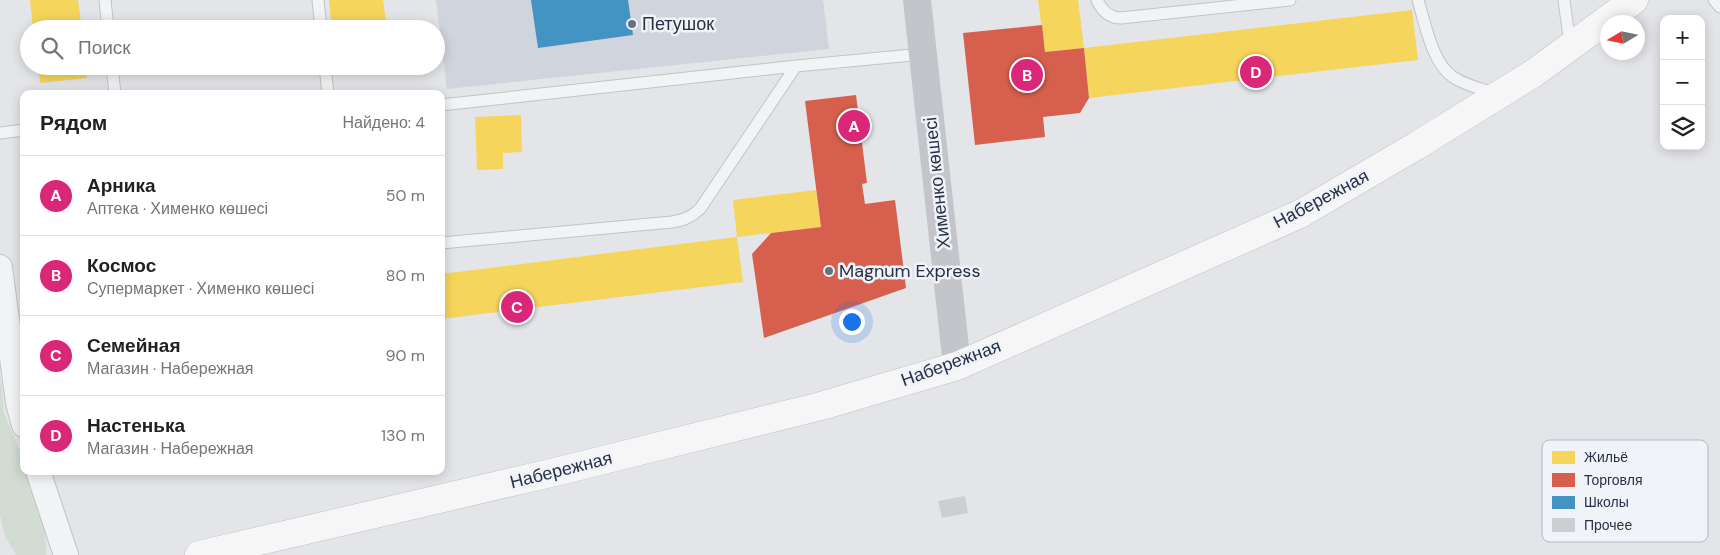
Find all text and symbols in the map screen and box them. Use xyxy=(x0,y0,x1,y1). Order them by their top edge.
place label: Петушок xyxy=(642,12,714,36)
north arrow xyxy=(1600,15,1645,60)
map controls xyxy=(1660,15,1705,150)
button: + xyxy=(1660,15,1705,60)
marker: Петушок xyxy=(626,18,638,30)
search box xyxy=(20,20,445,75)
icon: search xyxy=(38,34,66,62)
text: Поиск xyxy=(78,35,131,60)
pin: D xyxy=(1240,53,1272,91)
pin: B xyxy=(1011,56,1043,94)
button: − xyxy=(1660,60,1705,105)
button: layers xyxy=(1660,105,1705,150)
pin: A xyxy=(838,107,870,145)
text: Рядом xyxy=(40,109,107,137)
text: Найдено: 4 xyxy=(342,112,425,133)
street label: Хименко көшесі xyxy=(918,116,956,250)
street label: Набережная xyxy=(1269,164,1373,234)
text: Арника xyxy=(87,173,156,198)
text: A xyxy=(50,185,62,206)
text: 50 m xyxy=(386,185,425,206)
text: Аптека · Хименко көшесі xyxy=(87,198,268,219)
text: Космос xyxy=(87,253,156,278)
place label: Magnum Express xyxy=(839,259,980,283)
text: B xyxy=(51,265,61,286)
text: 80 m xyxy=(386,265,425,286)
marker: Magnum Express xyxy=(823,265,835,277)
text: Супермаркет · Хименко көшесі xyxy=(87,278,314,299)
pin: C xyxy=(501,288,533,326)
your location xyxy=(839,309,865,335)
text: Семейная xyxy=(87,333,180,358)
street label: Набережная xyxy=(898,334,1004,392)
text: C xyxy=(50,345,62,366)
text: 90 m xyxy=(385,345,425,366)
text: Магазин · Набережная xyxy=(87,358,253,379)
text: Настенька xyxy=(87,413,185,438)
text: D xyxy=(50,425,62,446)
text: 130 m xyxy=(381,425,425,446)
text: Магазин · Набережная xyxy=(87,438,253,459)
legend xyxy=(1542,440,1708,542)
street label: Набережная xyxy=(507,446,615,494)
text: Жильё xyxy=(1584,448,1628,466)
text: Торговля xyxy=(1584,471,1642,489)
text: Школы xyxy=(1584,493,1629,511)
text: Прочее xyxy=(1584,516,1632,534)

